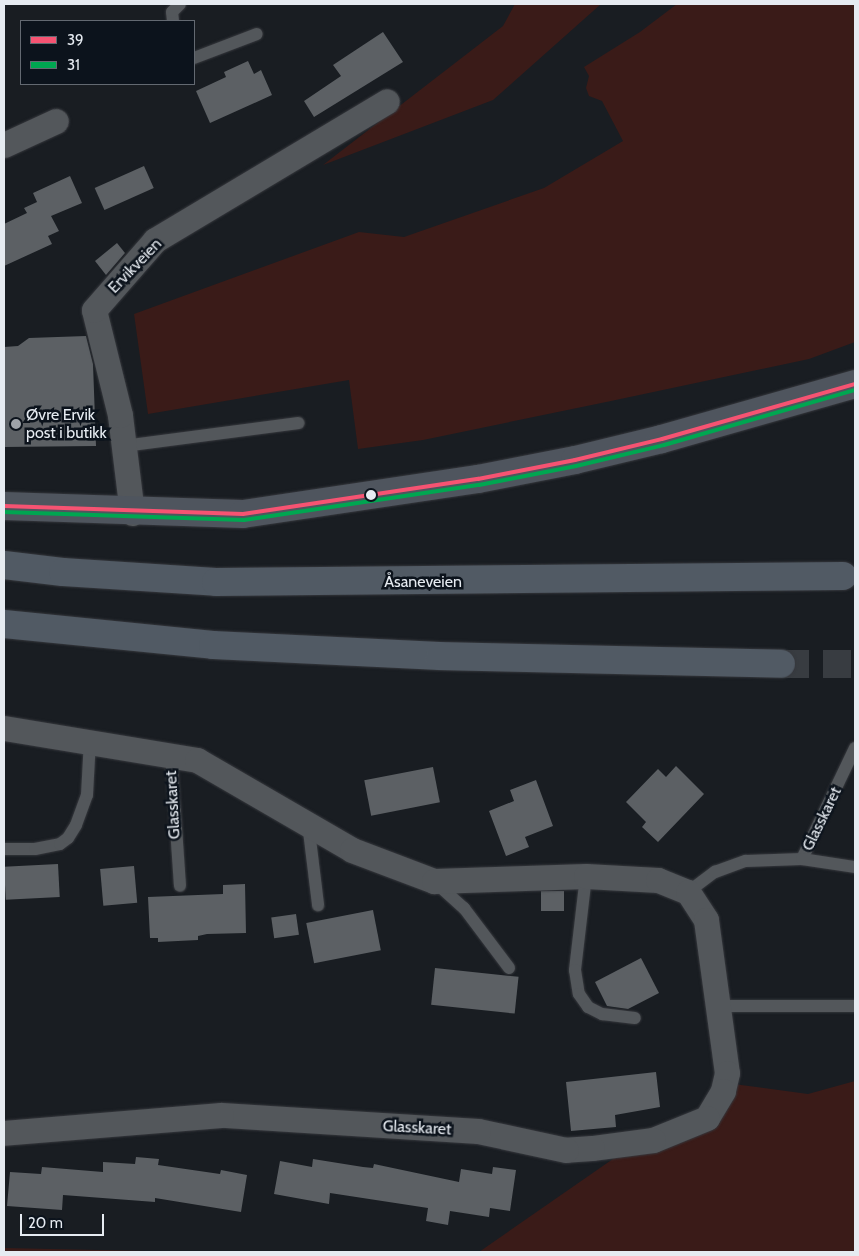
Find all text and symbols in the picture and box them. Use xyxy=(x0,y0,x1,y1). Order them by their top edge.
legend xyxy=(20,20,195,85)
text: 39 xyxy=(67,31,84,49)
text: 31 xyxy=(67,56,80,74)
street label: Ervikveien xyxy=(104,235,166,297)
place label: Øvre Ervik post i butikk xyxy=(26,405,107,443)
marker: Øvre Ervik post i butikk xyxy=(10,418,22,430)
unlabelled marker xyxy=(366,490,376,500)
street label: Åsaneveien xyxy=(384,572,462,592)
street label: Glasskaret xyxy=(162,770,184,840)
street label: Glasskaret xyxy=(798,784,846,854)
street label: Glasskaret xyxy=(382,1117,452,1139)
scale bar xyxy=(22,1204,106,1236)
text: 20 m xyxy=(28,1214,63,1232)

